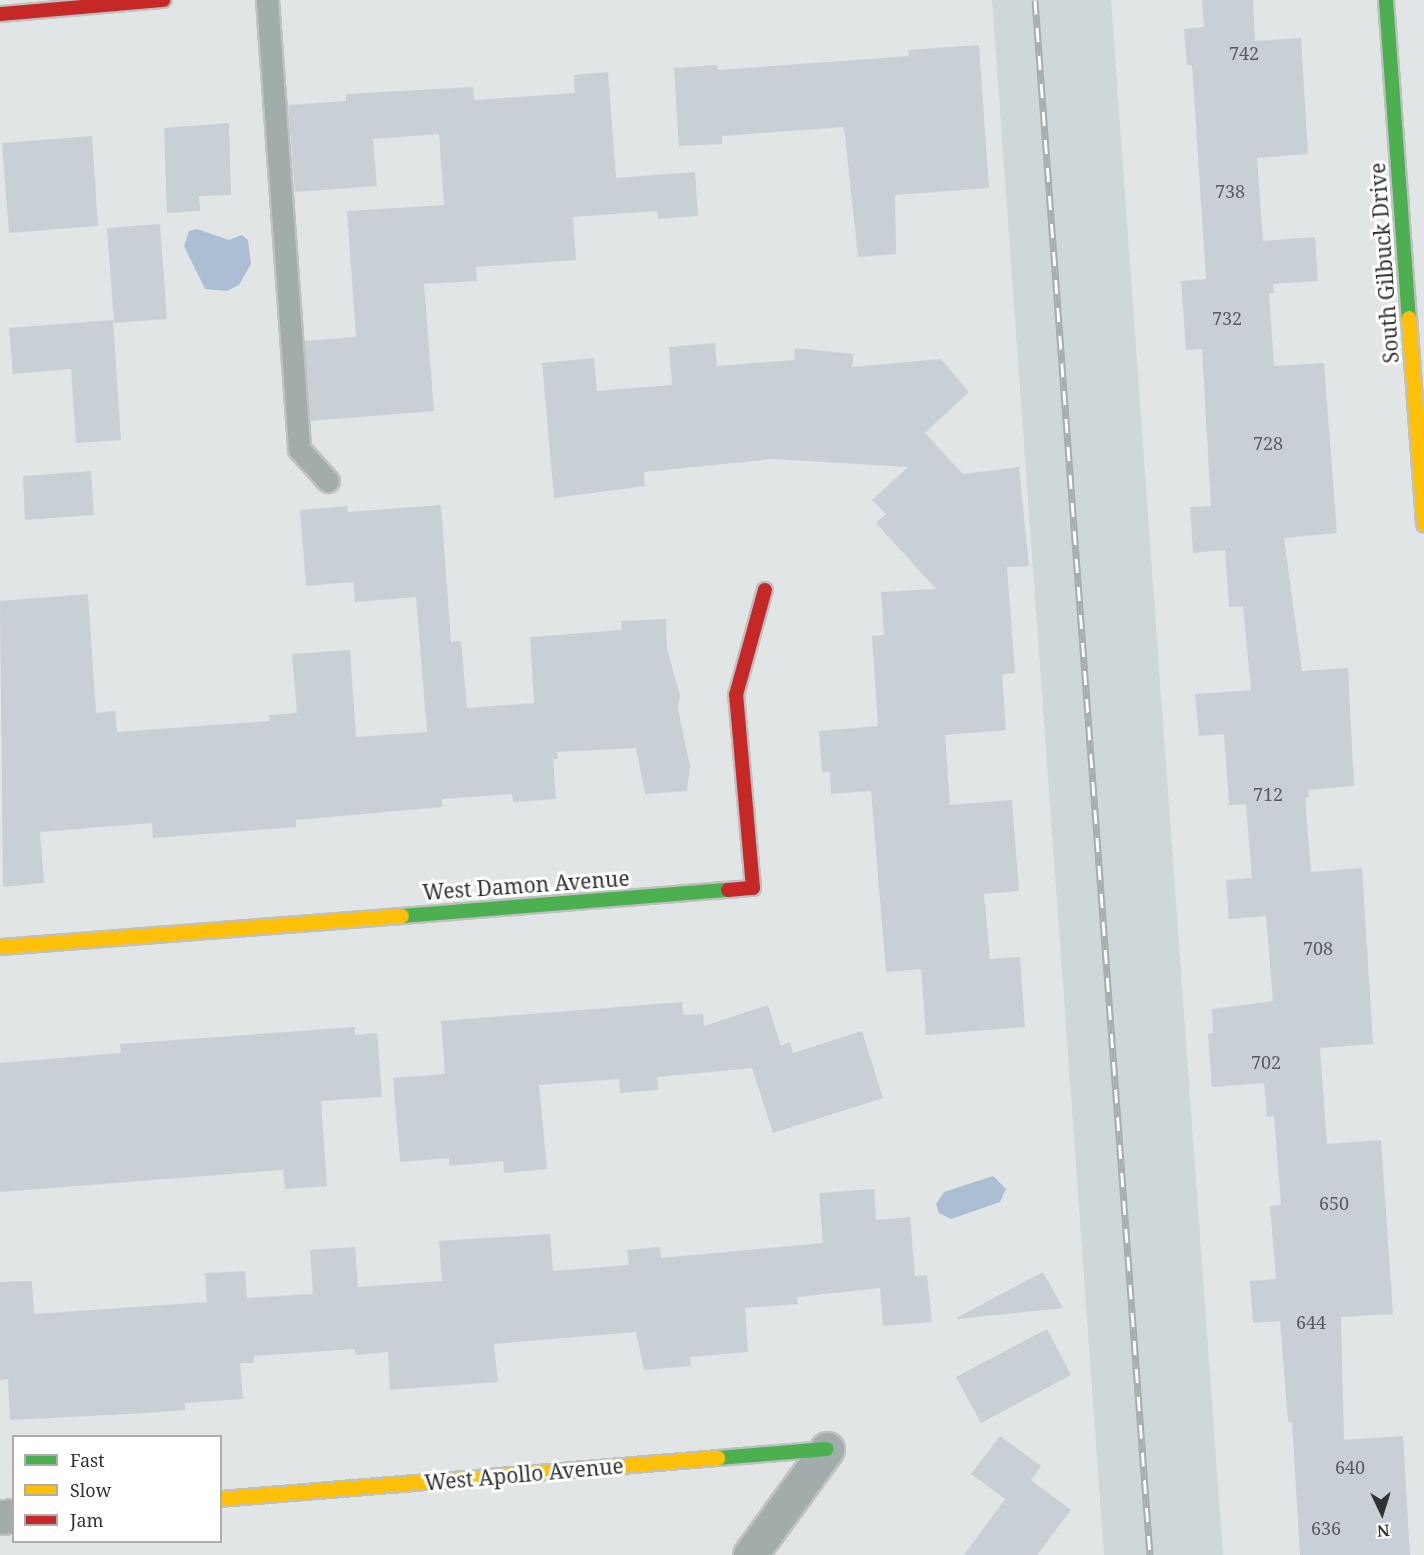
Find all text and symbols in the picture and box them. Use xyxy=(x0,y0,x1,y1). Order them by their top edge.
house number: 742 xyxy=(1229,42,1259,64)
street label: South Gilbuck Drive xyxy=(1364,162,1404,364)
house number: 738 xyxy=(1215,180,1245,202)
house number: 732 xyxy=(1212,307,1242,329)
house number: 728 xyxy=(1253,432,1283,454)
house number: 712 xyxy=(1253,783,1283,805)
street label: West Damon Avenue xyxy=(422,865,630,905)
house number: 708 xyxy=(1303,937,1333,959)
house number: 702 xyxy=(1251,1051,1281,1073)
house number: 650 xyxy=(1319,1192,1349,1214)
house number: 644 xyxy=(1296,1311,1326,1333)
legend xyxy=(12,1435,222,1543)
text: Fast xyxy=(70,1448,105,1472)
street label: West Apollo Avenue xyxy=(423,1453,625,1495)
house number: 640 xyxy=(1335,1456,1365,1478)
text: Slow xyxy=(70,1478,111,1502)
north arrow xyxy=(1352,1483,1412,1543)
text: Jam xyxy=(70,1508,104,1532)
house number: 636 xyxy=(1311,1517,1341,1539)
text: N xyxy=(1376,1520,1390,1542)

